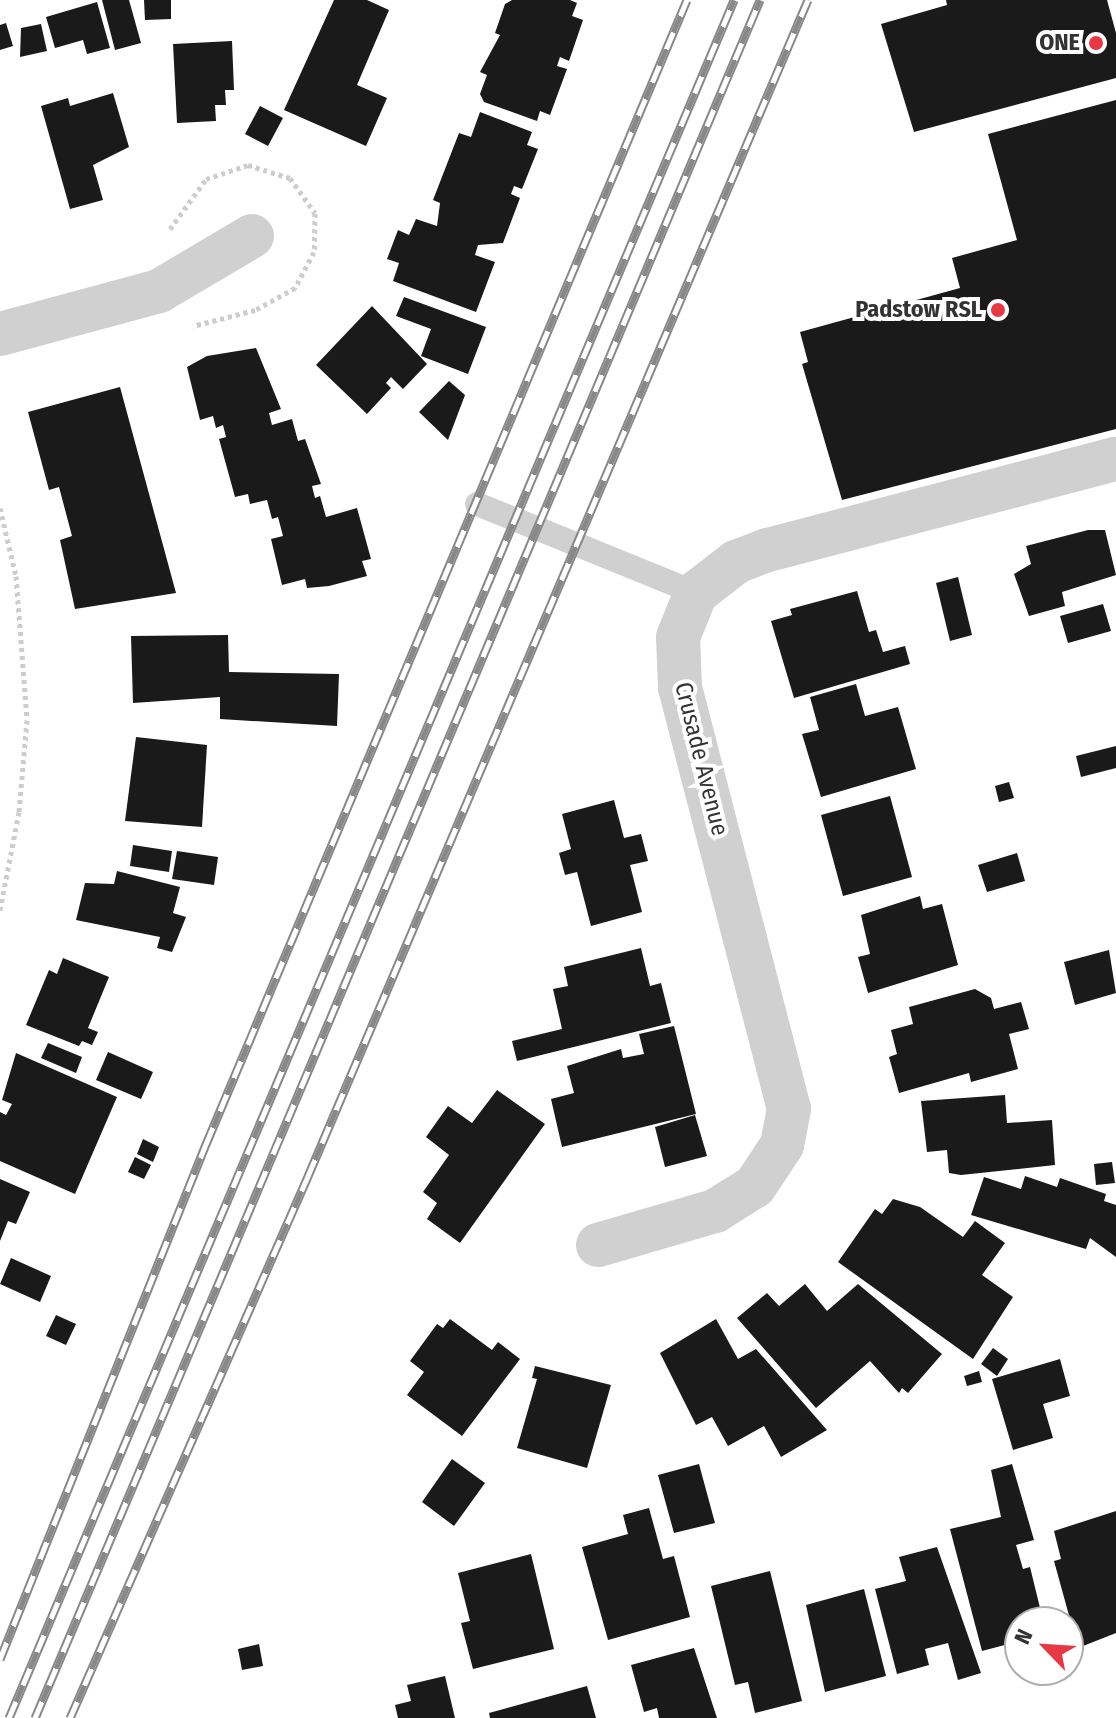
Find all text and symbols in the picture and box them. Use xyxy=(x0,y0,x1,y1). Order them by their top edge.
place label: ONE xyxy=(1039,29,1080,57)
marker: ONE xyxy=(1087,34,1105,52)
place label: Padstow RSL xyxy=(855,296,982,324)
marker: Padstow RSL xyxy=(989,301,1007,319)
street label: Crusade Avenue xyxy=(668,679,734,839)
north arrow xyxy=(1004,1606,1084,1686)
text: N xyxy=(1009,1625,1039,1648)

